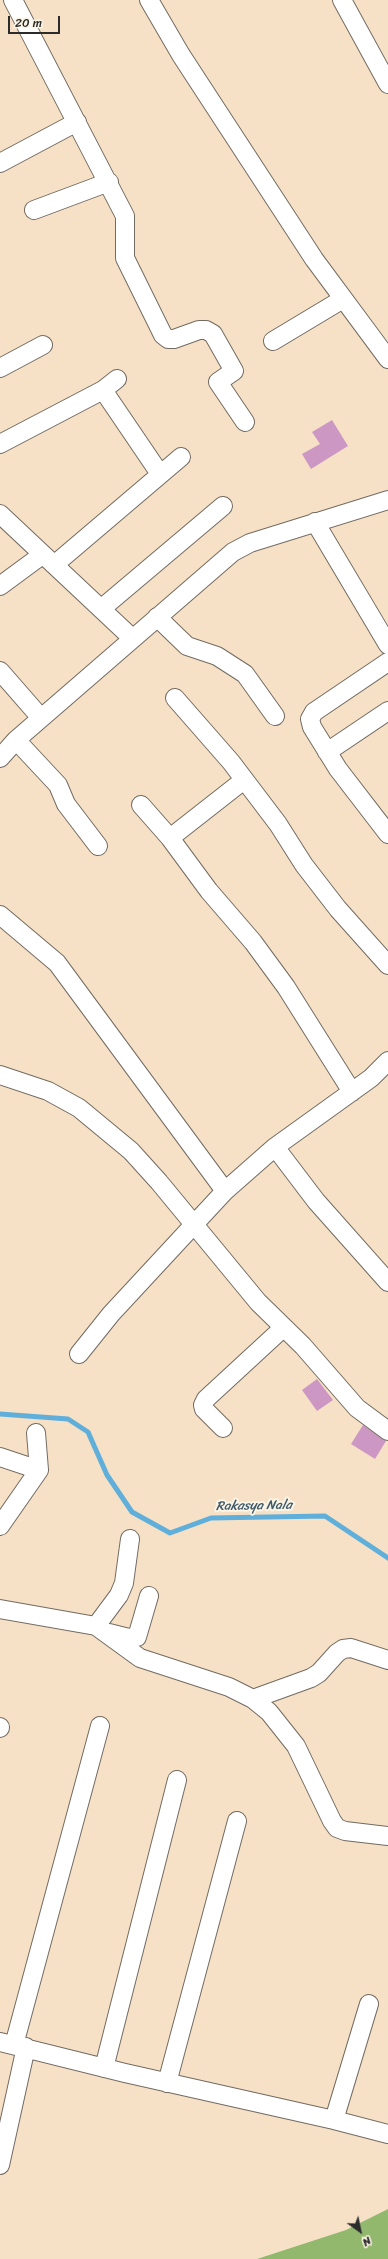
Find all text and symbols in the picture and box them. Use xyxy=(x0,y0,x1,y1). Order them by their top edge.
scale bar xyxy=(10,8,62,34)
text: 20 m xyxy=(15,12,42,34)
water label: Rakasya Nala xyxy=(216,1498,292,1514)
north arrow xyxy=(340,2211,380,2251)
text: N xyxy=(358,2231,375,2252)

